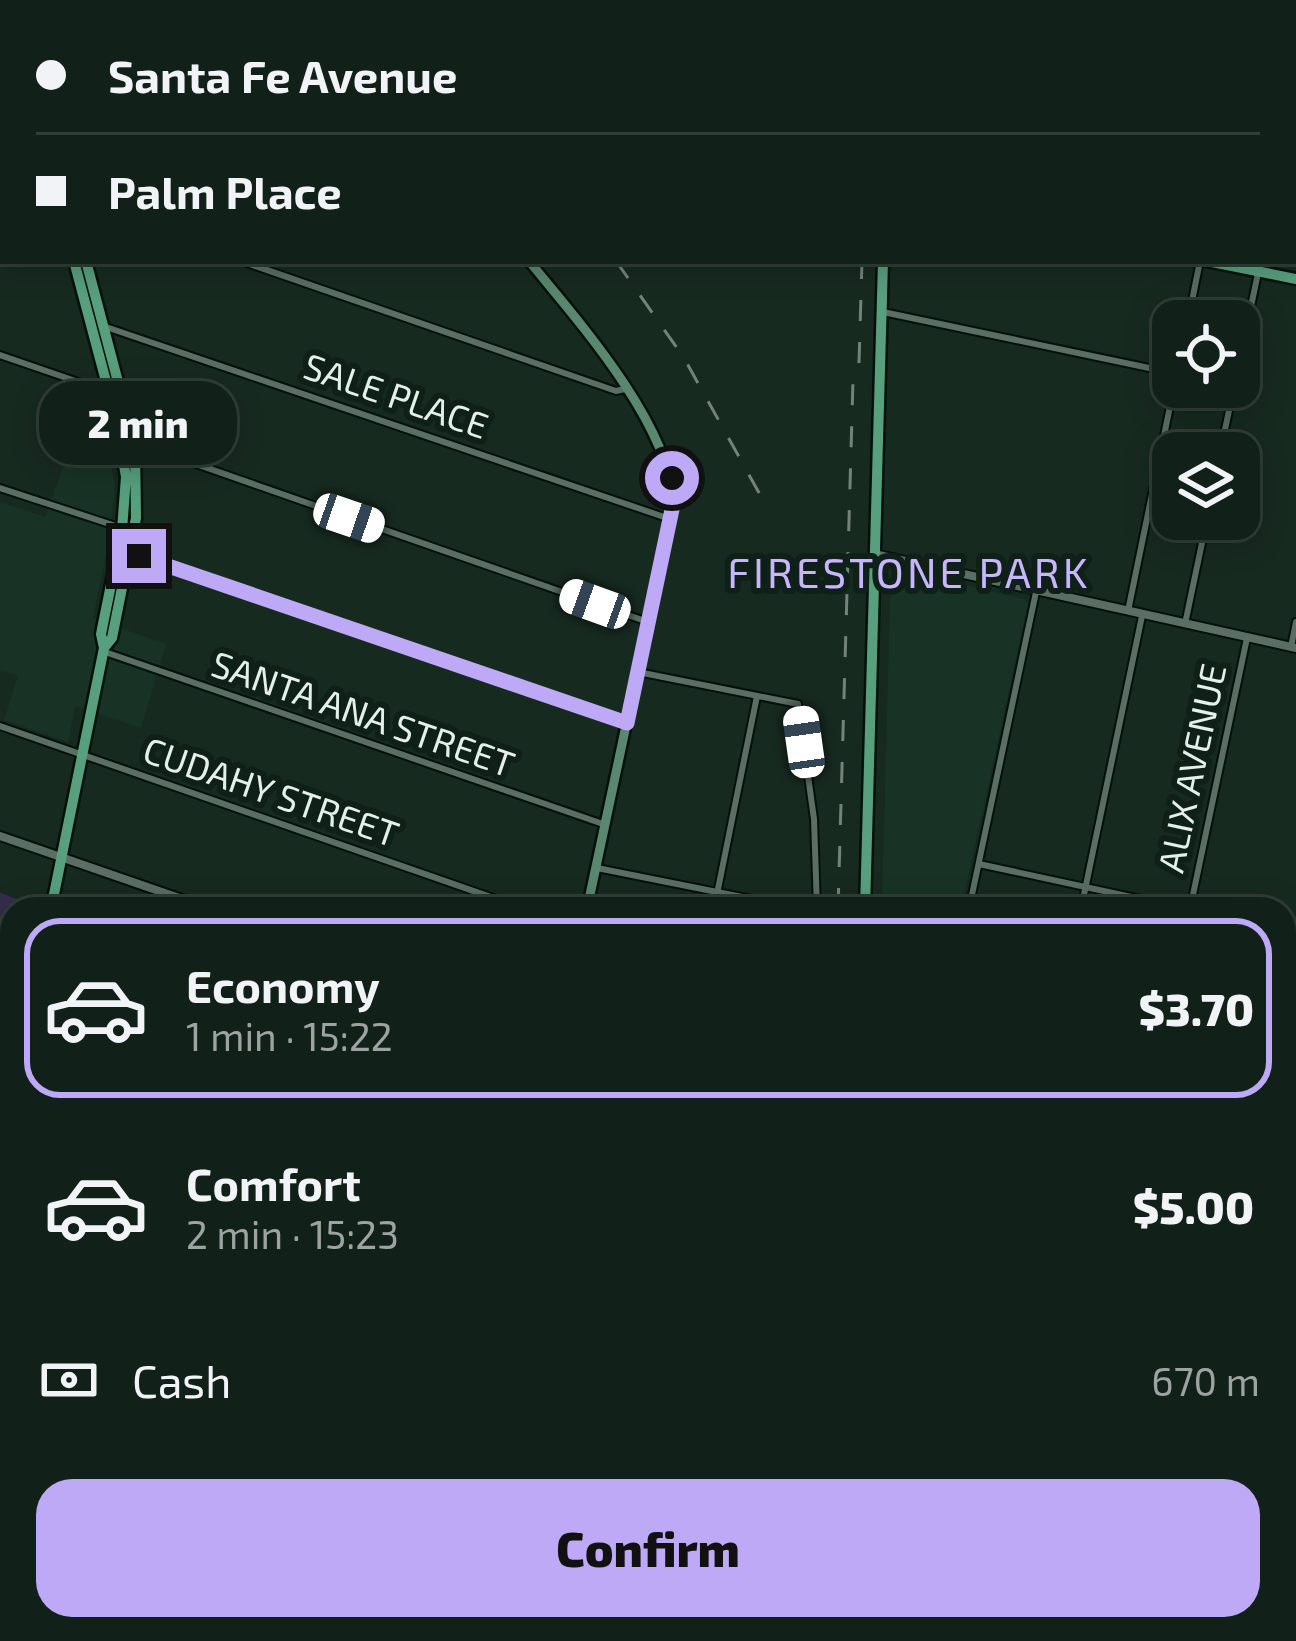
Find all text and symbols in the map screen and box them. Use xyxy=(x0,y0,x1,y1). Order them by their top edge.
text: Santa Fe Avenue xyxy=(108,48,457,102)
text: Palm Place xyxy=(108,164,342,218)
map controls xyxy=(1152,300,1260,540)
button: locate xyxy=(1152,300,1260,408)
street label: SALE PLACE xyxy=(299,343,494,446)
callout: 2 min xyxy=(40,382,238,466)
text: 2 min xyxy=(87,399,189,446)
button: layers xyxy=(1152,432,1260,540)
route start xyxy=(645,451,699,505)
car xyxy=(309,489,389,547)
route end xyxy=(112,529,166,583)
district label: FIRESTONE PARK xyxy=(727,546,1091,596)
car xyxy=(555,575,635,633)
street label: SANTA ANA STREET xyxy=(206,641,521,785)
street label: ALIX AVENUE xyxy=(1147,659,1234,876)
car xyxy=(781,704,827,780)
street label: CUDAHY STREET xyxy=(138,727,405,854)
icon: car xyxy=(42,954,150,1062)
text: Economy xyxy=(186,958,380,1012)
text: $3.70 xyxy=(1139,981,1254,1035)
text: 1 min · 15:22 xyxy=(186,1012,393,1059)
icon: car xyxy=(42,1152,150,1260)
text: Comfort xyxy=(186,1156,361,1210)
text: $5.00 xyxy=(1133,1179,1254,1233)
text: 2 min · 15:23 xyxy=(186,1210,399,1257)
icon: cash xyxy=(36,1347,102,1413)
text: Cash xyxy=(132,1353,231,1407)
text: 670 m xyxy=(1151,1357,1260,1404)
button: Confirm xyxy=(36,1479,1260,1617)

